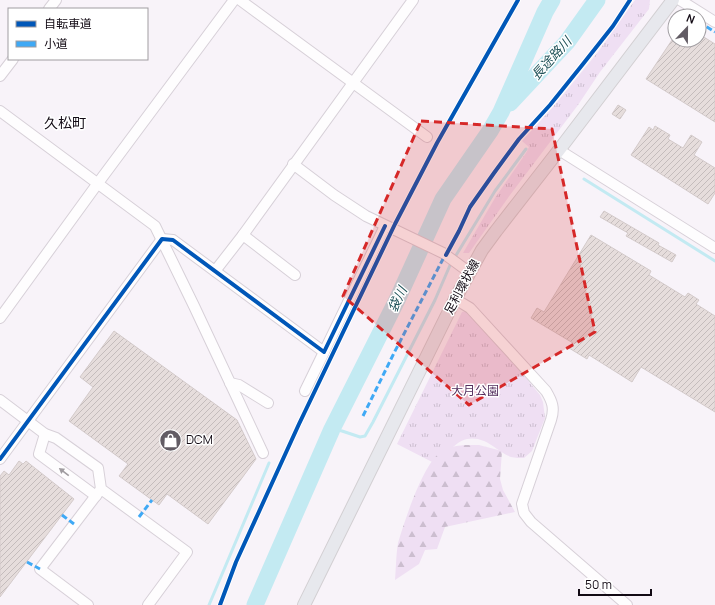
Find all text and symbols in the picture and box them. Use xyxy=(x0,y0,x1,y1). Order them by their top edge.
legend xyxy=(8,8,148,60)
north arrow xyxy=(667,8,707,48)
text: N xyxy=(684,10,697,27)
text: 自転車道 xyxy=(44,15,92,32)
water label: 長途路川 xyxy=(527,31,576,83)
text: 小道 xyxy=(44,35,68,52)
district label: 久松町 xyxy=(44,113,86,132)
street label: 足利環状線 xyxy=(440,256,483,317)
water label: 袋川 xyxy=(383,282,412,315)
park label: 大月公園 xyxy=(451,382,499,399)
shop icon: DCM xyxy=(158,427,184,453)
place label: DCM xyxy=(186,431,213,448)
one-way arrow xyxy=(59,468,70,477)
scale bar xyxy=(579,571,651,597)
text: 50 m xyxy=(585,576,612,593)

